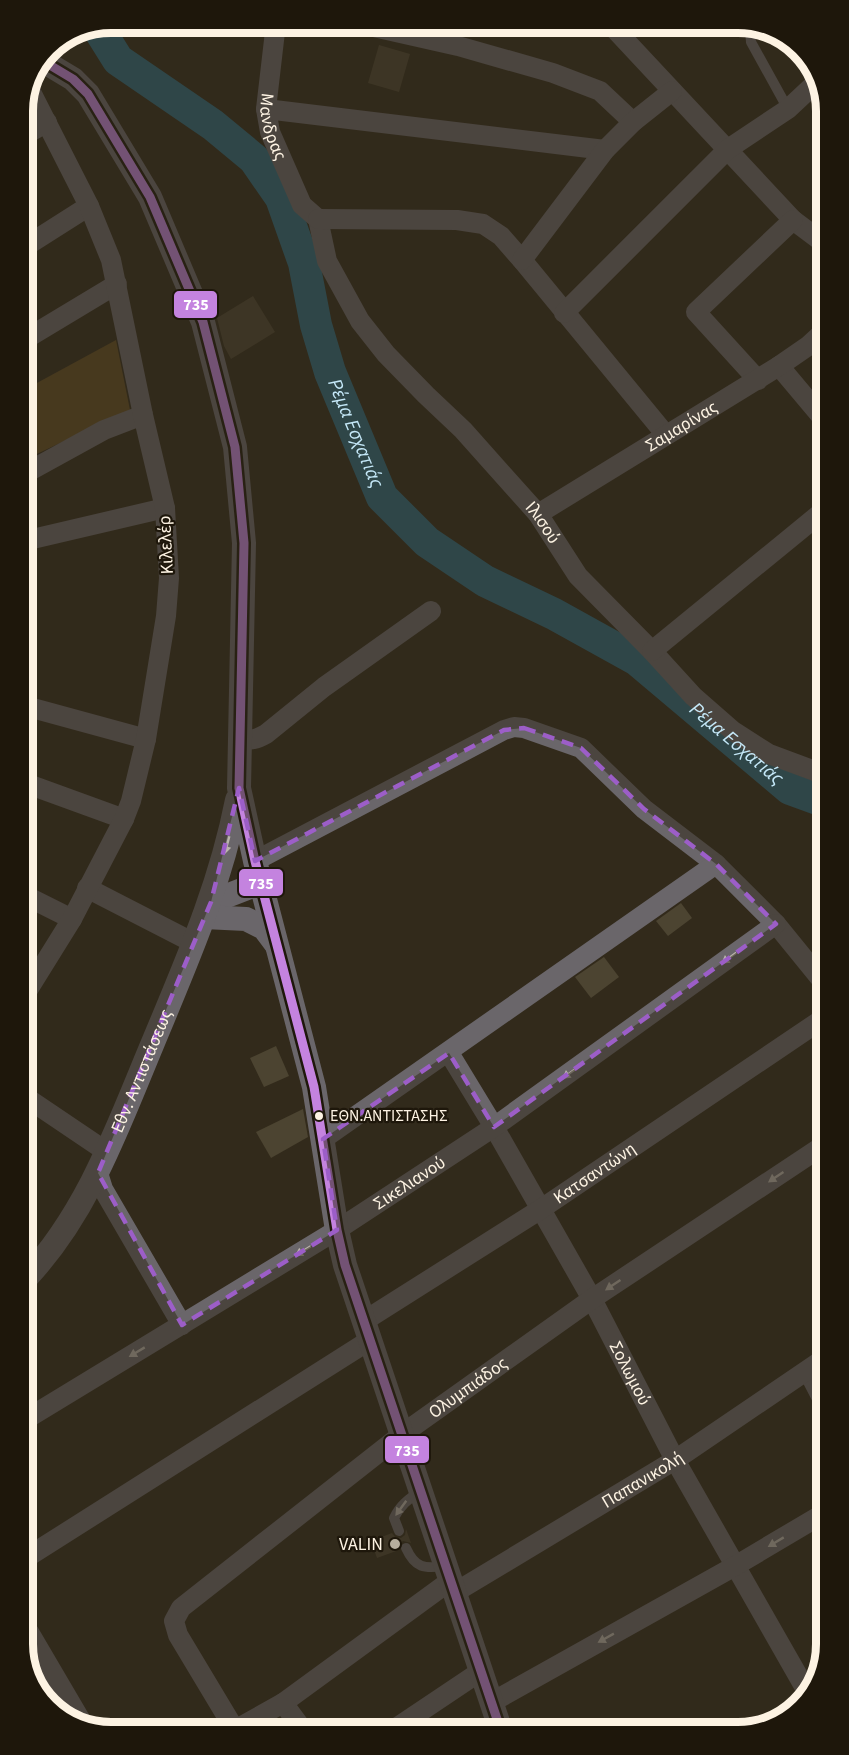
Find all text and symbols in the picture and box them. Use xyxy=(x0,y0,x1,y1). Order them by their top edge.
street label: Μανδρας xyxy=(253,92,293,164)
line badge: 735 xyxy=(173,290,218,319)
text: 735 xyxy=(183,294,209,316)
water label: Ρέμα Εσχατιάς xyxy=(320,374,391,493)
street label: Σαμαρίνας xyxy=(640,394,722,458)
street label: Ιλισού xyxy=(520,496,566,549)
street label: Κιλελέρ xyxy=(152,515,180,575)
water label: Ρέμα Εσχατιάς xyxy=(683,696,790,792)
one-way arrow xyxy=(222,836,232,854)
line badge: 735 xyxy=(238,868,284,897)
text: 735 xyxy=(248,873,274,895)
one-way arrow xyxy=(721,952,736,964)
street label: Εθν. Αντιστάσεως xyxy=(104,1005,178,1137)
one-way arrow xyxy=(563,1066,578,1078)
place label: ΕΘΝ.ΑΝΤΙΣΤΑΣΗΣ xyxy=(330,1105,448,1127)
marker: ΕΘΝ.ΑΝΤΙΣΤΑΣΗΣ xyxy=(313,1110,325,1122)
street label: Κατσαντώνη xyxy=(548,1136,641,1210)
street label: Σικελιανού xyxy=(368,1150,450,1216)
one-way arrow xyxy=(767,1172,784,1183)
one-way arrow xyxy=(295,1245,311,1256)
one-way arrow xyxy=(605,1279,621,1290)
street label: Σολωμού xyxy=(603,1337,657,1410)
one-way arrow xyxy=(129,1346,145,1357)
street label: Ολυμπιάδος xyxy=(423,1351,513,1424)
line badge: 735 xyxy=(384,1435,430,1464)
text: 735 xyxy=(394,1440,420,1462)
street label: Παπανικολή xyxy=(597,1445,689,1514)
one-way arrow xyxy=(395,1500,407,1516)
place label: VALIN xyxy=(339,1532,383,1557)
one-way arrow xyxy=(768,1536,784,1547)
marker: VALIN xyxy=(388,1537,402,1551)
one-way arrow xyxy=(597,1633,614,1643)

